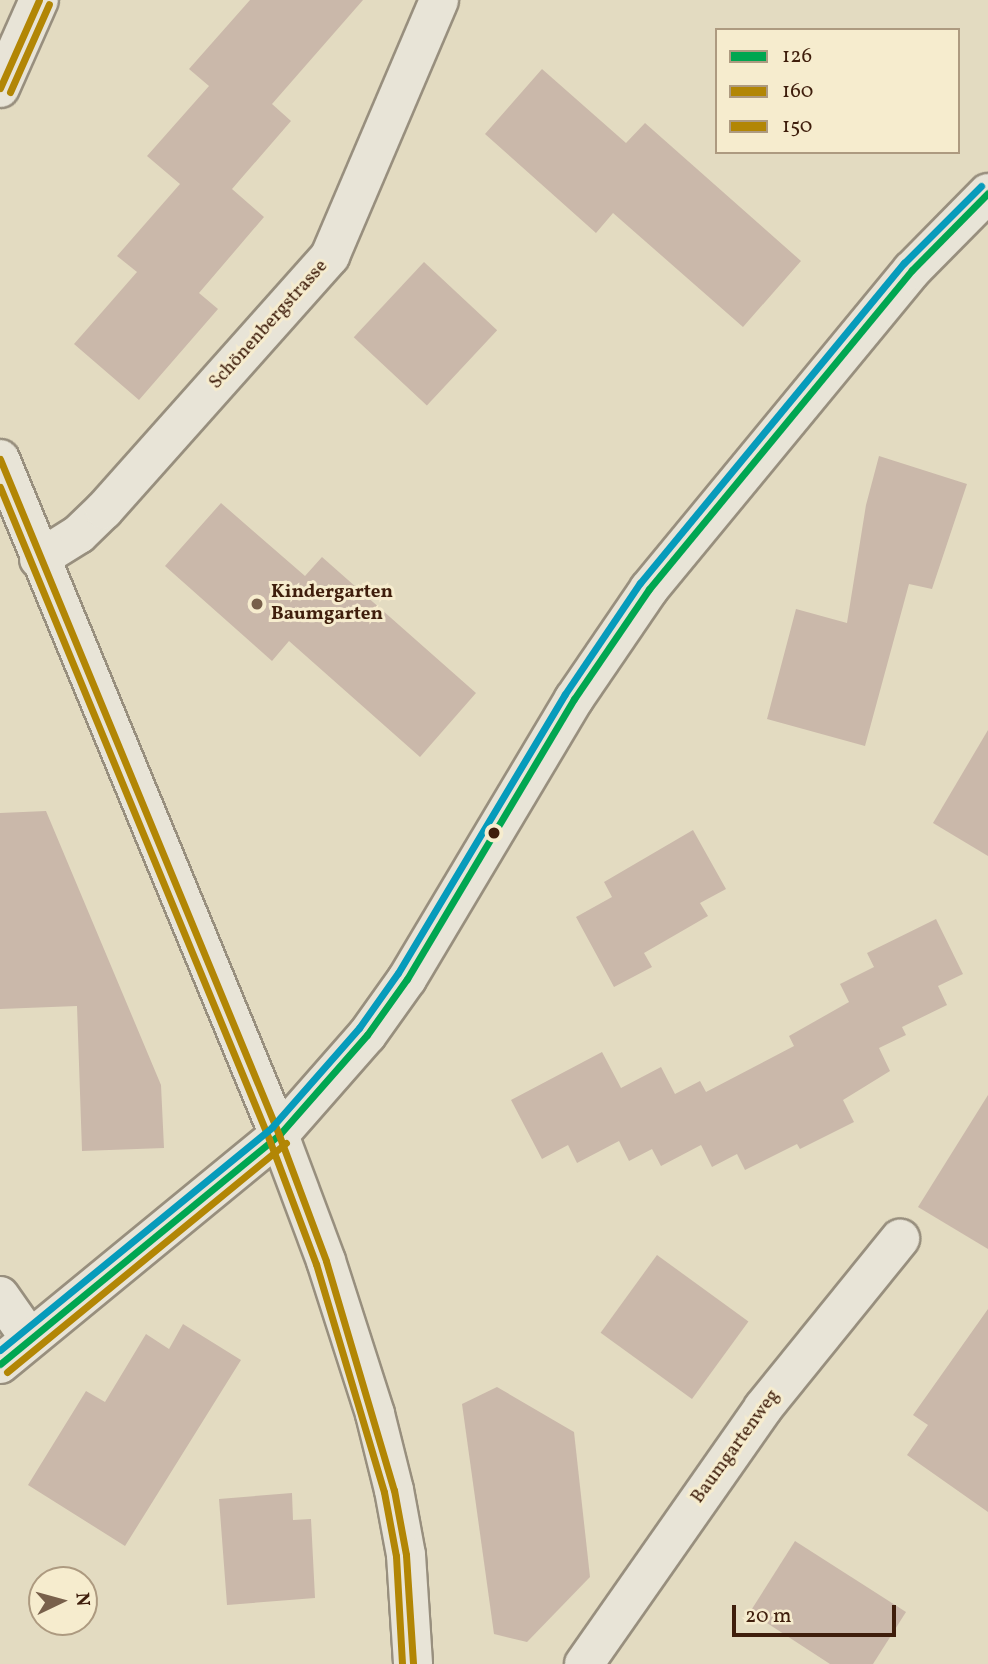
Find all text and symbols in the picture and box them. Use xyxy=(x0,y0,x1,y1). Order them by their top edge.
legend xyxy=(715,28,960,154)
text: 126 xyxy=(782,42,812,71)
text: 160 xyxy=(782,77,813,106)
text: 150 xyxy=(782,112,812,141)
street label: Schönenbergstrasse xyxy=(205,256,333,394)
place label: Kindergarten Baumgarten xyxy=(271,582,393,626)
marker: Kindergarten Baumgarten xyxy=(249,596,265,612)
unlabelled marker xyxy=(487,826,501,840)
street label: Baumgartenweg xyxy=(687,1386,785,1508)
north arrow xyxy=(28,1566,98,1636)
scale bar xyxy=(736,1590,900,1634)
text: N xyxy=(68,1591,95,1607)
text: 20 m xyxy=(745,1602,791,1631)

